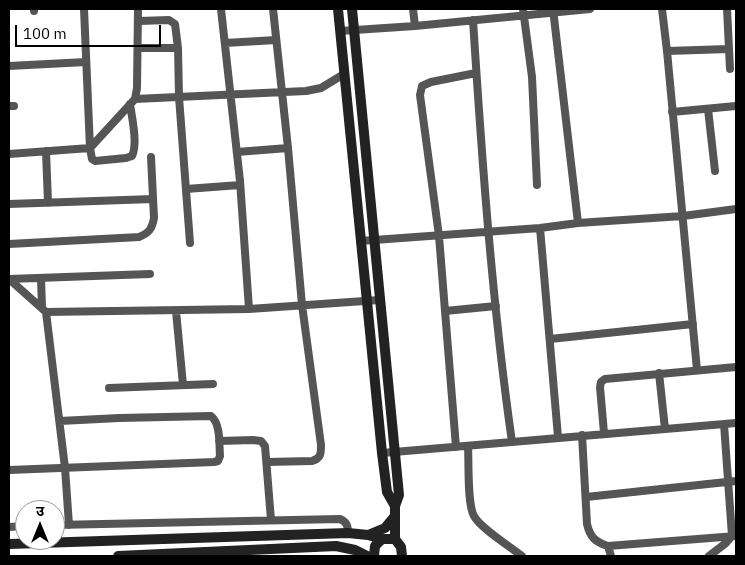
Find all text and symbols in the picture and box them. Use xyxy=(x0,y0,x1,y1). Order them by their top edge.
scale bar xyxy=(18,15,164,47)
text: 100 m xyxy=(23,24,67,43)
north arrow xyxy=(15,500,65,550)
text: उ xyxy=(36,502,44,520)

